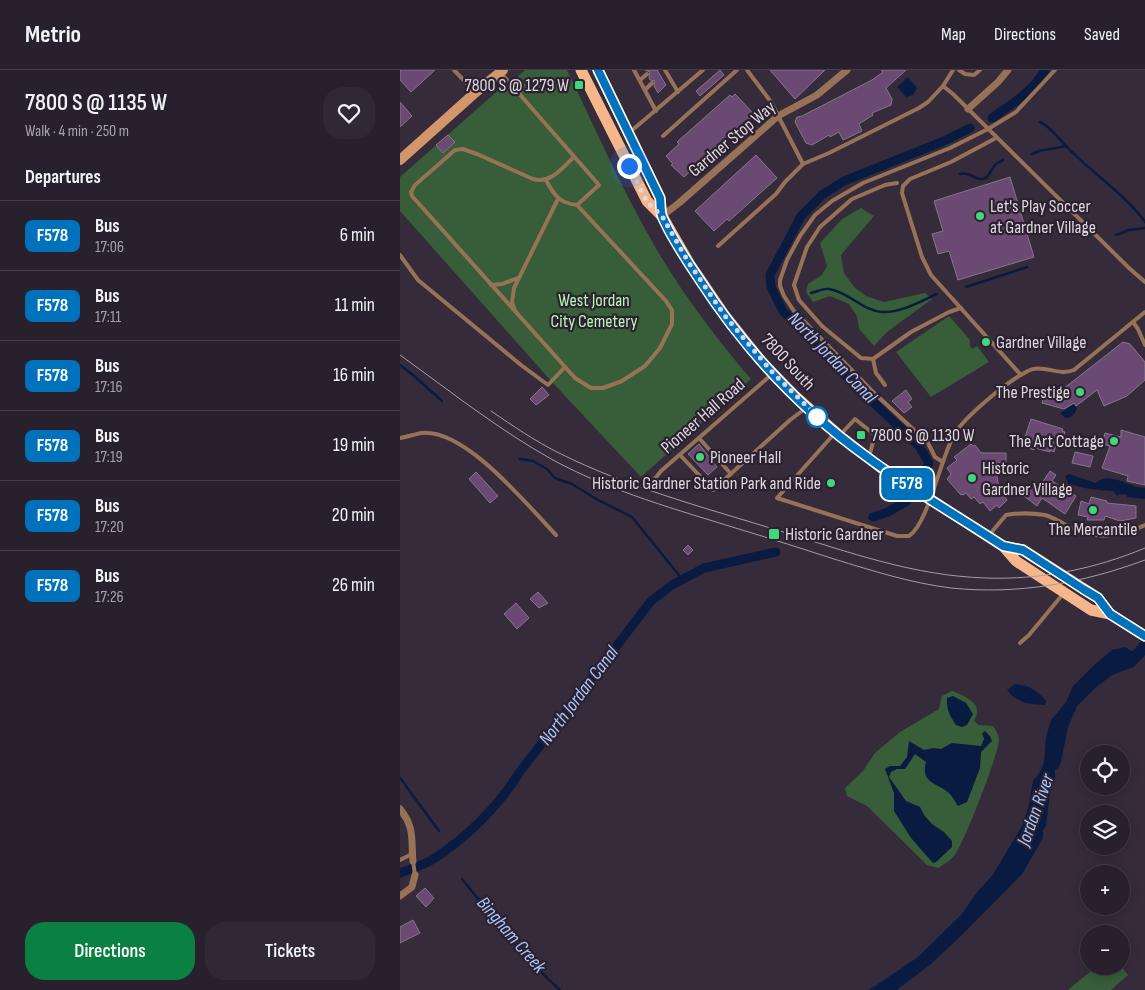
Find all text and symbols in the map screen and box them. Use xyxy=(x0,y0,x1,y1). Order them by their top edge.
text: Metrio xyxy=(25,20,81,49)
text: Map xyxy=(941,24,966,45)
text: Directions xyxy=(994,24,1056,45)
text: Saved xyxy=(1084,24,1120,45)
place label: 7800 S @ 1279 W xyxy=(465,75,569,96)
marker: 7800 S @ 1279 W xyxy=(573,79,585,91)
button: heart xyxy=(323,87,375,139)
text: 7800 S @ 1135 W xyxy=(25,88,167,117)
street label: Gardner Stop Way xyxy=(684,97,780,181)
text: Walk · 4 min · 250 m xyxy=(25,122,129,141)
your location xyxy=(617,154,642,179)
text: Departures xyxy=(25,166,101,189)
place label: Let's Play Soccer at Gardner Village xyxy=(990,196,1096,238)
marker: Let's Play Soccer at Gardner Village xyxy=(974,210,986,222)
text: Bus xyxy=(95,215,120,238)
text: 6 min xyxy=(340,224,375,247)
text: F578 xyxy=(37,225,68,246)
text: 17:06 xyxy=(95,238,124,257)
text: Bus xyxy=(95,285,120,308)
park label: West Jordan City Cemetery xyxy=(551,290,637,332)
text: 11 min xyxy=(335,294,375,317)
text: F578 xyxy=(37,295,68,316)
text: 17:11 xyxy=(95,308,121,327)
water label: North Jordan Canal xyxy=(783,308,882,409)
street label: 7800 South xyxy=(757,329,819,395)
place label: Gardner Village xyxy=(996,332,1087,353)
marker: Gardner Village xyxy=(980,336,992,348)
text: Bus xyxy=(95,355,120,378)
text: 16 min xyxy=(333,364,375,387)
text: F578 xyxy=(37,365,68,386)
street label: Pioneer Hall Road xyxy=(657,374,749,458)
text: 17:16 xyxy=(95,378,123,397)
place label: The Prestige xyxy=(996,382,1070,403)
marker: The Prestige xyxy=(1074,386,1086,398)
unlabelled marker xyxy=(806,406,828,428)
text: Bus xyxy=(95,425,120,448)
place label: 7800 S @ 1130 W xyxy=(871,425,975,446)
marker: 7800 S @ 1130 W xyxy=(855,429,867,441)
place label: The Art Cottage xyxy=(1009,431,1104,452)
text: 19 min xyxy=(333,434,375,457)
text: F578 xyxy=(37,435,68,456)
marker: The Art Cottage xyxy=(1108,435,1120,447)
place label: Pioneer Hall xyxy=(710,446,781,468)
text: 17:19 xyxy=(95,448,123,467)
marker: Pioneer Hall xyxy=(694,451,706,463)
place label: Historic Gardner Village xyxy=(982,458,1073,500)
line badge: F578 xyxy=(872,468,942,500)
marker: Historic Gardner Village xyxy=(966,472,978,484)
place label: Historic Gardner Station Park and Ride xyxy=(592,473,821,494)
text: F578 xyxy=(891,473,923,494)
marker: Historic Gardner Station Park and Ride xyxy=(825,477,837,489)
text: Bus xyxy=(95,495,120,518)
text: 20 min xyxy=(332,504,375,527)
marker: The Mercantile xyxy=(1087,504,1099,516)
text: F578 xyxy=(37,505,68,526)
text: 17:20 xyxy=(95,518,124,537)
place label: The Mercantile xyxy=(1049,519,1137,540)
place label: Historic Gardner xyxy=(785,524,884,545)
marker: Historic Gardner xyxy=(767,527,781,541)
text: Bus xyxy=(95,565,120,588)
text: 26 min xyxy=(332,574,375,597)
text: F578 xyxy=(37,575,68,596)
text: 17:26 xyxy=(95,588,123,607)
water label: North Jordan Canal xyxy=(534,641,624,750)
map controls xyxy=(1080,745,1130,975)
button: locate xyxy=(1080,745,1130,795)
water label: Jordan River xyxy=(1012,770,1060,850)
button: layers xyxy=(1080,805,1130,855)
button: + xyxy=(1080,865,1130,915)
water label: Bingham Creek xyxy=(471,892,551,979)
button: Directions xyxy=(25,922,195,980)
button: Tickets xyxy=(205,922,375,980)
button: − xyxy=(1080,925,1130,975)

